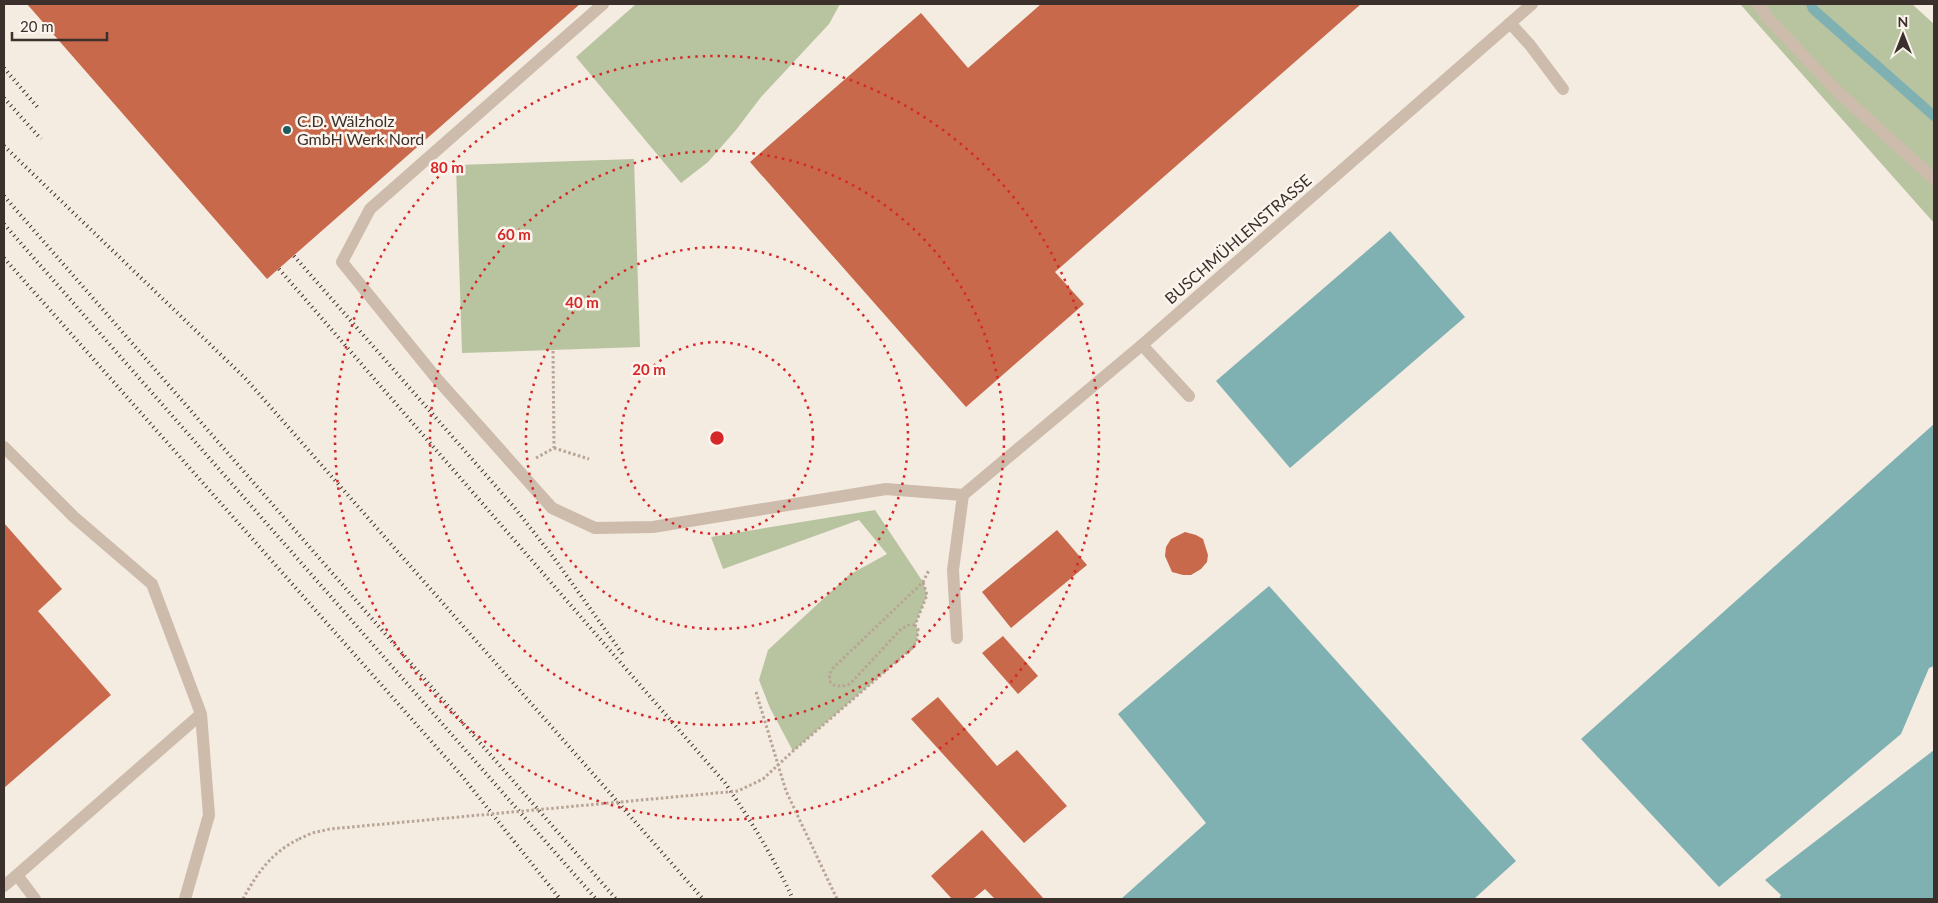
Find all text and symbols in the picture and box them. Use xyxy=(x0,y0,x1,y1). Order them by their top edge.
scale bar xyxy=(12,10,108,42)
north arrow xyxy=(1878,10,1928,60)
text: N xyxy=(1898,13,1908,30)
text: 20 m xyxy=(20,17,54,35)
place label: C.D. Wälzholz GmbH Werk Nord xyxy=(297,111,424,148)
marker: C.D. Wälzholz GmbH Werk Nord xyxy=(281,124,293,136)
text: 80 m xyxy=(430,158,464,176)
street label: BUSCHMÜHLENSTRASSE xyxy=(1161,170,1315,307)
text: 60 m xyxy=(497,225,531,243)
text: 40 m xyxy=(565,293,599,311)
text: 20 m xyxy=(632,360,666,378)
centre of rings xyxy=(708,429,726,447)

